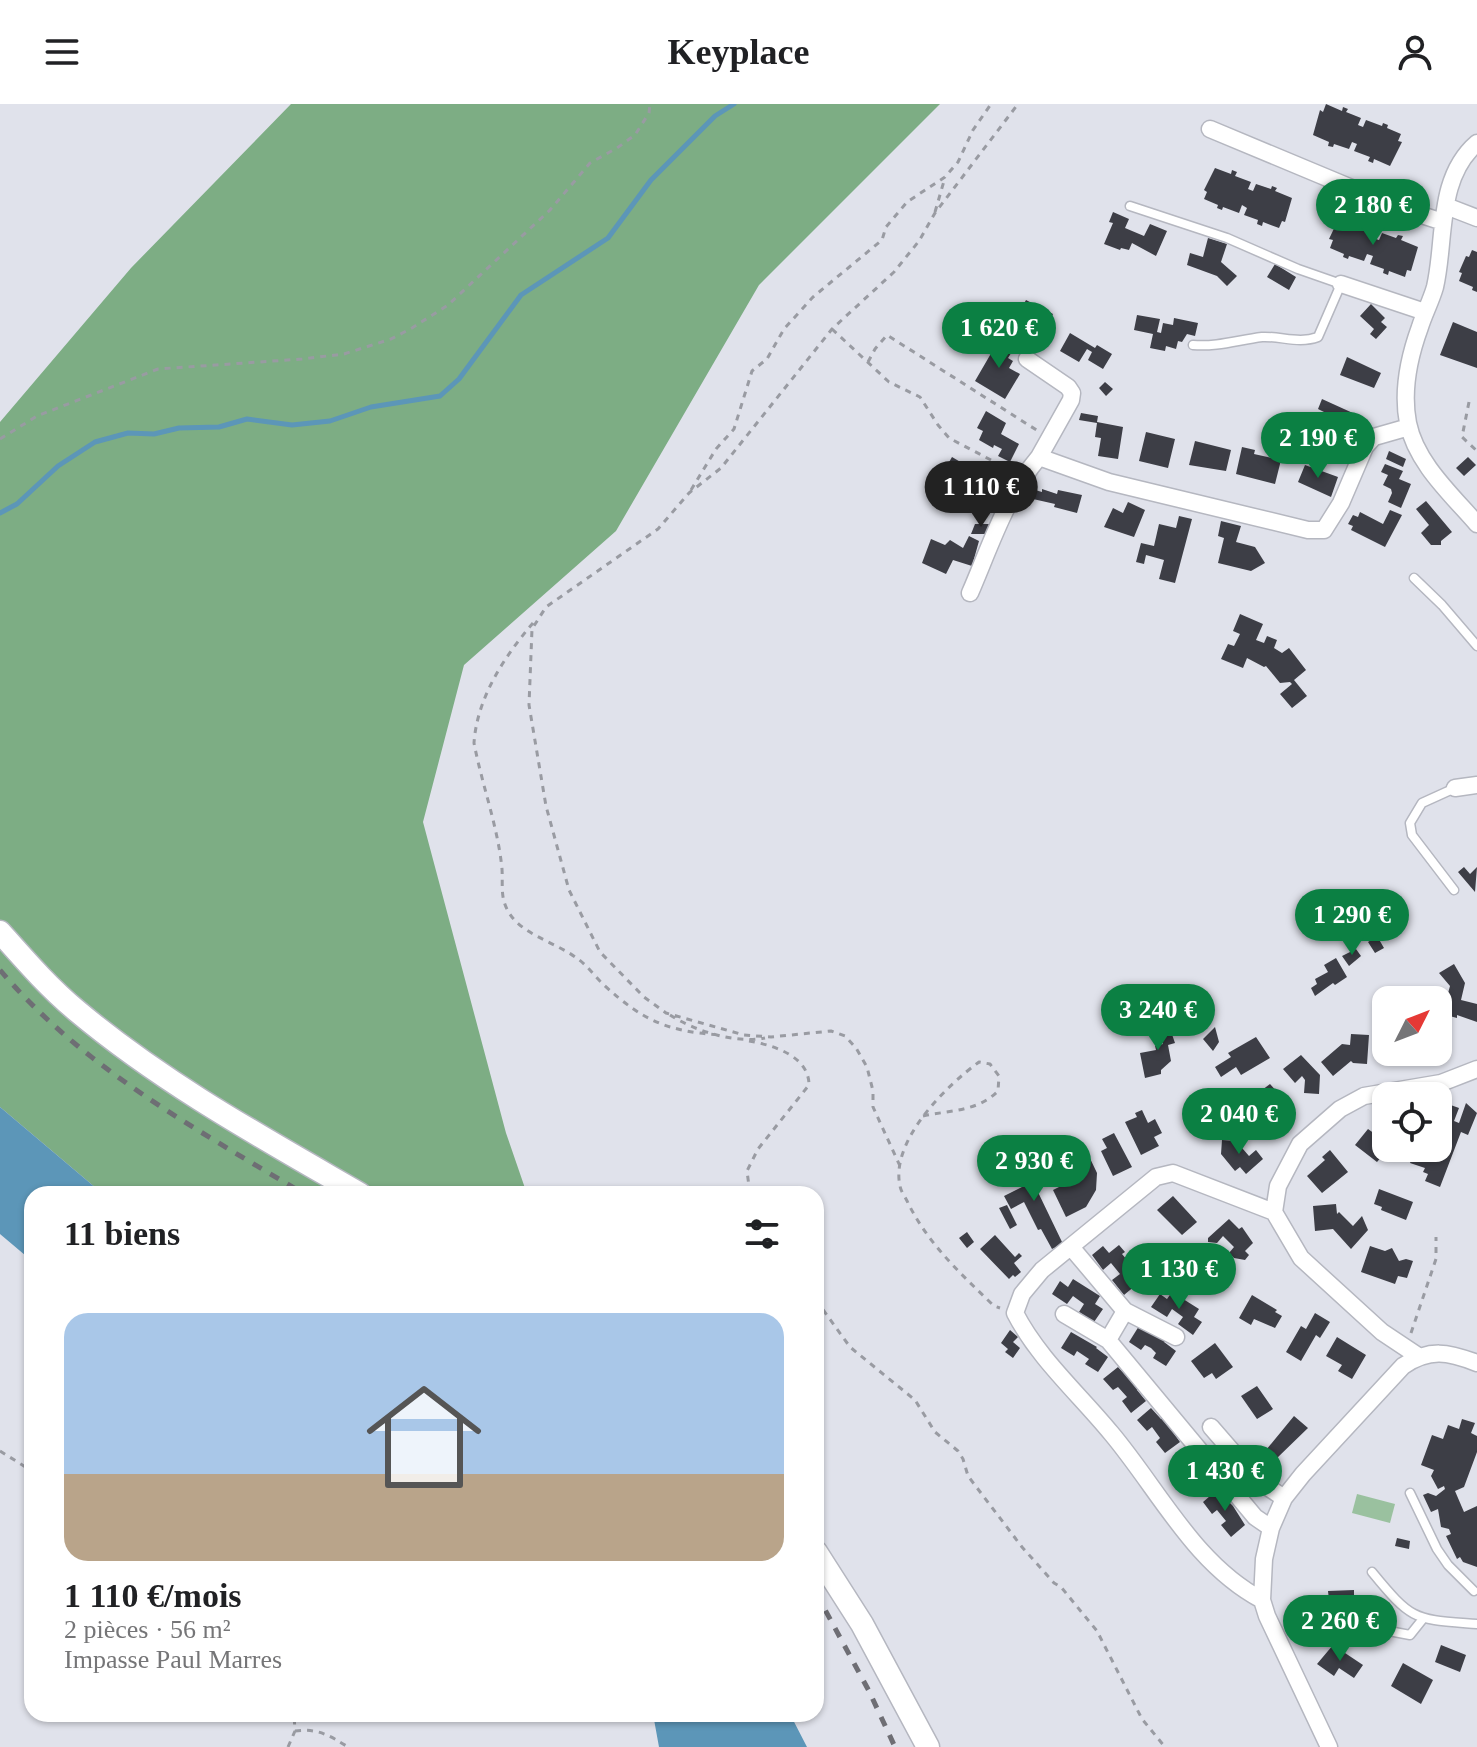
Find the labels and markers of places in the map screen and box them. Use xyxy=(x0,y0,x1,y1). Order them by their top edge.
pin: 2 180 € xyxy=(1299,179,1447,247)
pin: 1 620 € xyxy=(925,302,1073,370)
pin: 2 190 € xyxy=(1244,412,1392,480)
pin: 1 110 € xyxy=(907,461,1055,529)
pin: 1 290 € xyxy=(1278,889,1426,957)
pin: 3 240 € xyxy=(1084,984,1232,1052)
pin: 2 040 € xyxy=(1165,1088,1313,1156)
pin: 2 930 € xyxy=(960,1135,1108,1203)
pin: 1 130 € xyxy=(1105,1243,1253,1311)
pin: 1 430 € xyxy=(1151,1445,1299,1513)
pin: 2 260 € xyxy=(1266,1595,1414,1663)

